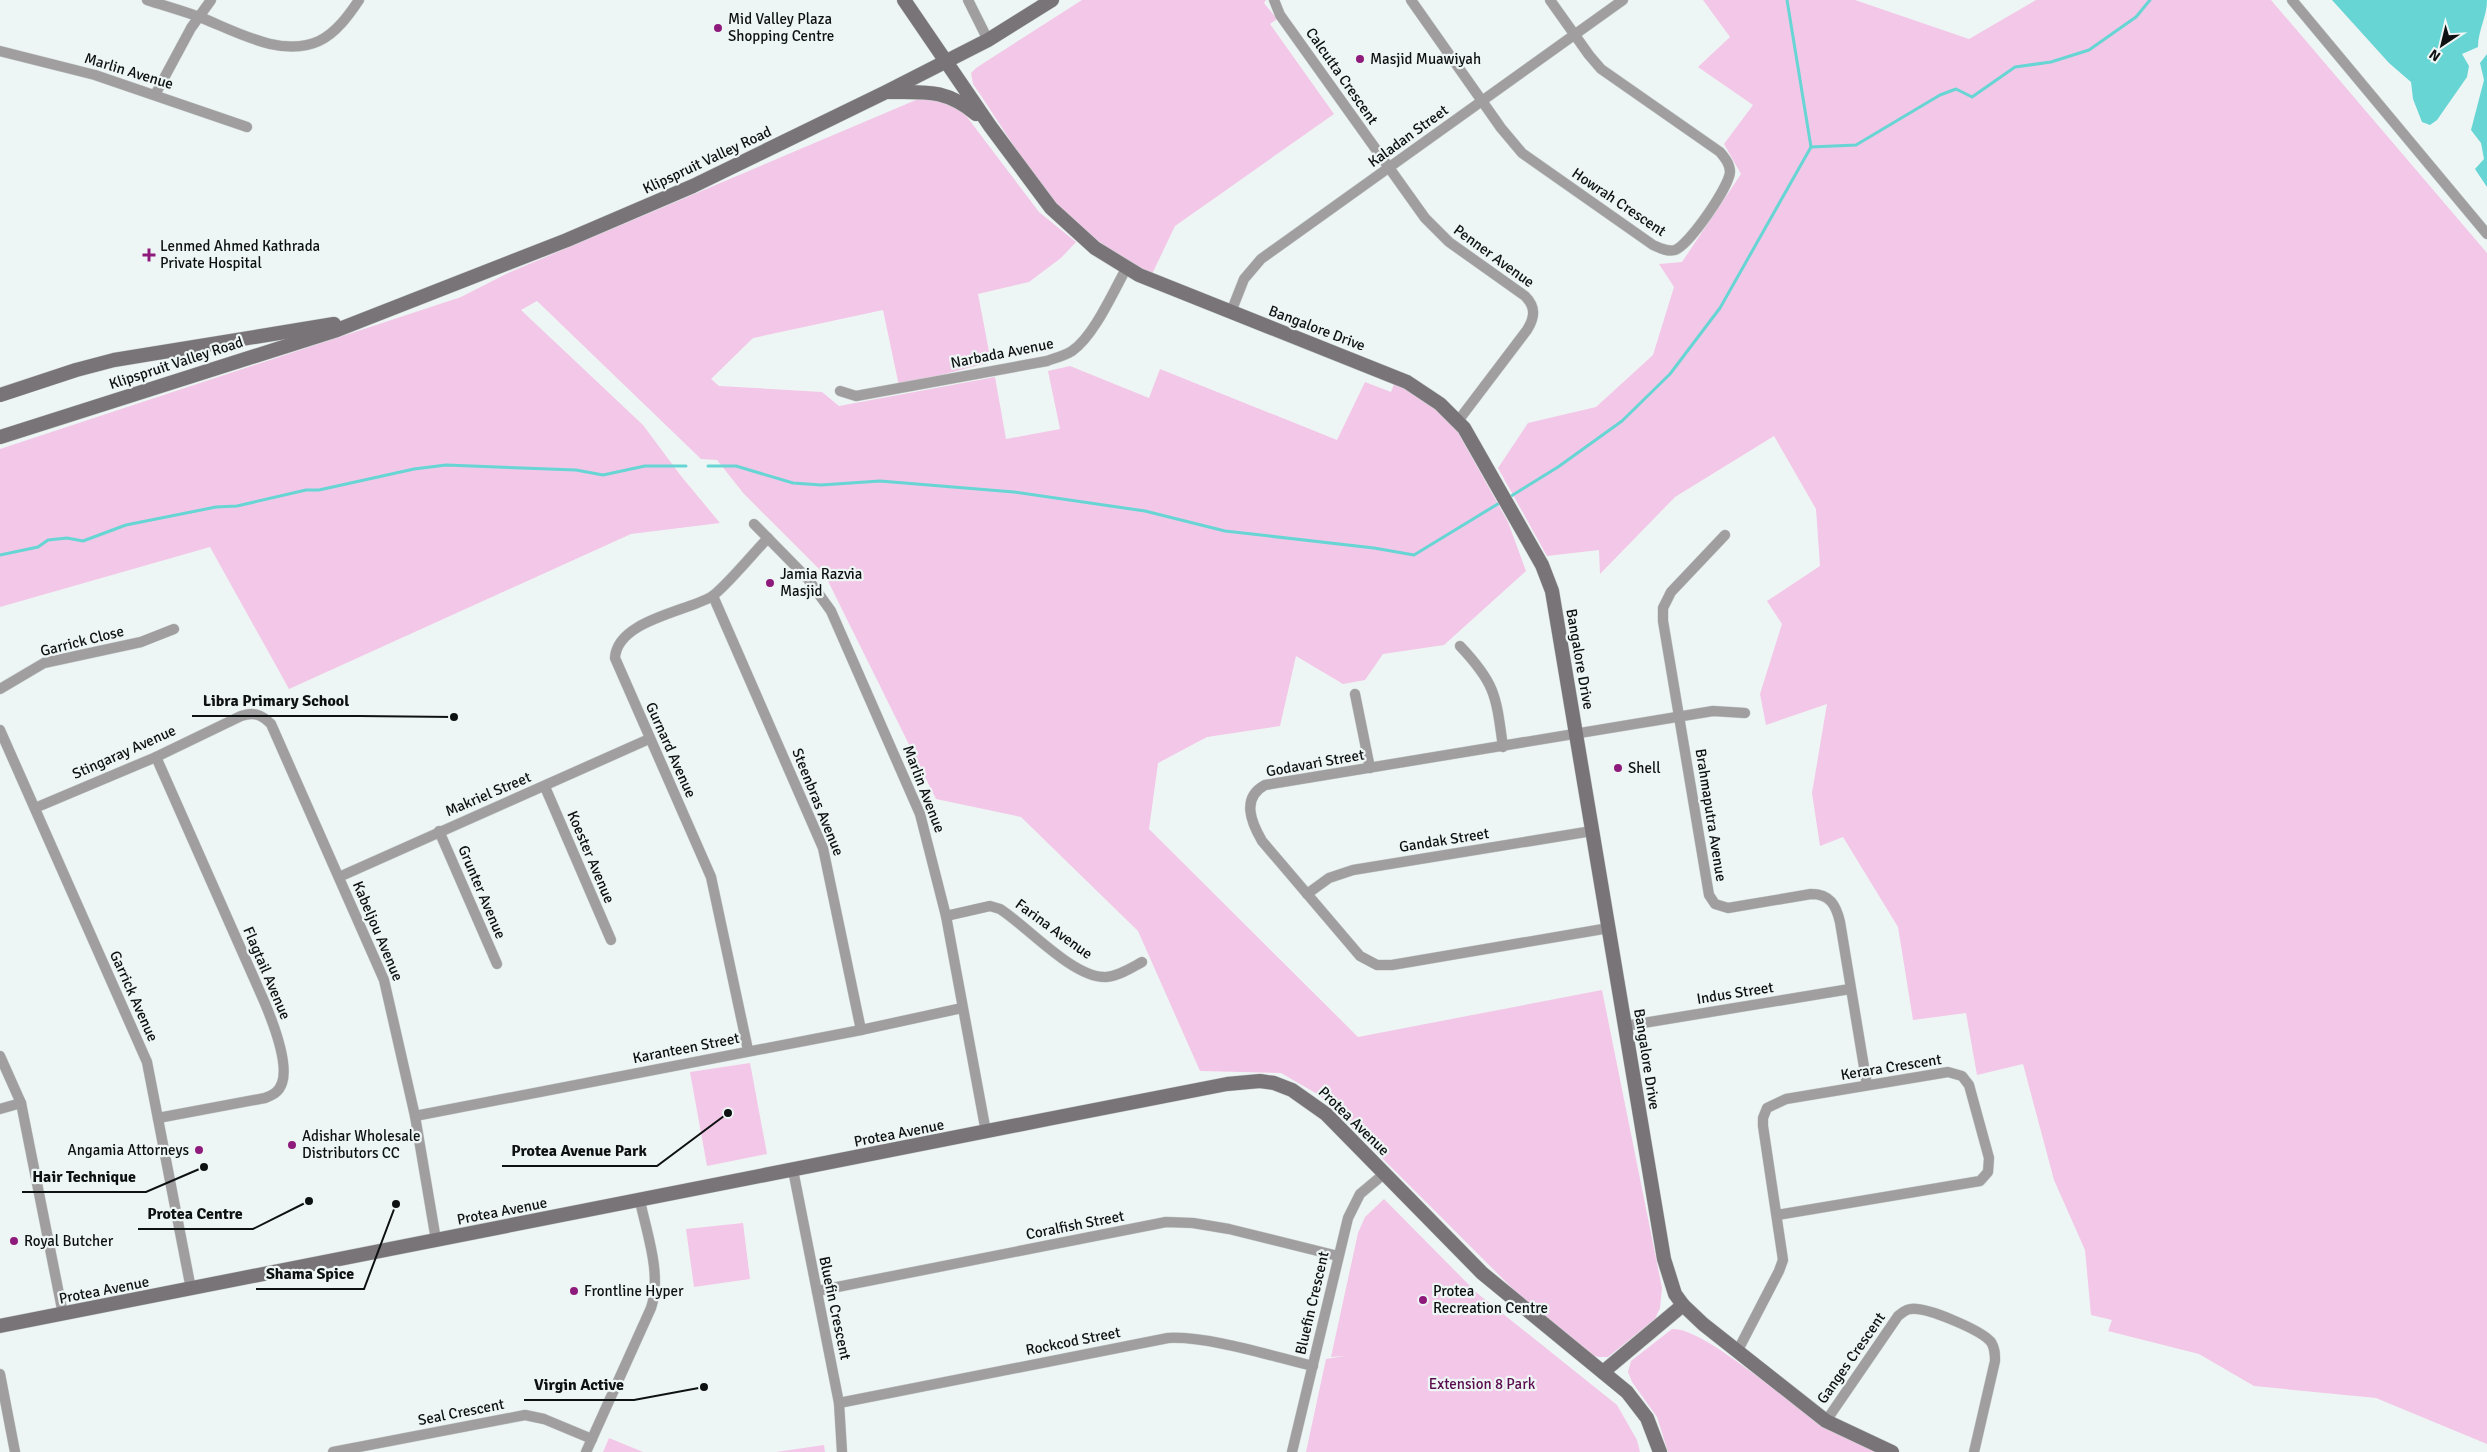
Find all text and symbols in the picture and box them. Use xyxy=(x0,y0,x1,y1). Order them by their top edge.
place label: Mid Valley Plaza Shopping Centre xyxy=(728,10,834,45)
north arrow xyxy=(2417,20,2467,70)
marker: Mid Valley Plaza Shopping Centre xyxy=(712,22,724,34)
street label: Calcutta Crescent xyxy=(1302,24,1382,128)
text: N xyxy=(2426,45,2444,65)
street label: Marlin Avenue xyxy=(82,49,176,93)
place label: Masjid Muawiyah xyxy=(1370,50,1481,68)
marker: Masjid Muawiyah xyxy=(1354,53,1366,65)
street label: Kaladan Street xyxy=(1364,101,1452,171)
street label: Klipspruit Valley Road xyxy=(640,122,774,198)
street label: Howrah Crescent xyxy=(1569,164,1669,240)
street label: Penner Avenue xyxy=(1450,221,1538,291)
place label: Lenmed Ahmed Kathrada Private Hospital xyxy=(160,237,320,272)
marker: Lenmed Ahmed Kathrada Private Hospital xyxy=(142,248,156,262)
street label: Bangalore Drive xyxy=(1266,301,1368,355)
street label: Klipspruit Valley Road xyxy=(107,333,245,393)
street label: Narbada Avenue xyxy=(949,334,1055,372)
place label: Jamia Razvia Masjid xyxy=(780,565,862,600)
marker: Jamia Razvia Masjid xyxy=(764,577,776,589)
street label: Bangalore Drive xyxy=(1562,607,1598,711)
street label: Garrick Close xyxy=(38,622,126,660)
callout: Libra Primary School xyxy=(192,685,359,716)
text: Libra Primary School xyxy=(203,691,349,711)
street label: Gurnard Avenue xyxy=(642,699,700,801)
street label: Stingaray Avenue xyxy=(69,721,179,783)
street label: Marlin Avenue xyxy=(899,743,949,835)
street label: Steenbras Avenue xyxy=(788,746,848,858)
street label: Godavari Street xyxy=(1264,746,1366,780)
street label: Brahmaputra Avenue xyxy=(1692,747,1730,883)
place label: Shell xyxy=(1628,759,1661,777)
marker: Shell xyxy=(1612,762,1624,774)
street label: Makriel Street xyxy=(442,768,534,820)
street label: Koester Avenue xyxy=(563,808,619,906)
street label: Gandak Street xyxy=(1398,824,1490,856)
street label: Grunter Avenue xyxy=(454,842,510,942)
street label: Kabeljou Avenue xyxy=(349,878,407,984)
street label: Farina Avenue xyxy=(1012,895,1096,963)
street label: Flagtail Avenue xyxy=(239,924,295,1022)
street label: Garrick Avenue xyxy=(106,948,162,1044)
street label: Indus Street xyxy=(1695,978,1775,1008)
street label: Bangalore Drive xyxy=(1630,1007,1664,1111)
street label: Karanteen Street xyxy=(631,1029,741,1067)
street label: Kerara Crescent xyxy=(1839,1050,1943,1084)
street label: Protea Avenue xyxy=(1315,1083,1393,1159)
street label: Protea Avenue xyxy=(852,1115,946,1151)
place label: Adishar Wholesale Distributors CC xyxy=(302,1127,421,1162)
callout: Protea Avenue Park xyxy=(502,1135,657,1166)
marker: Adishar Wholesale Distributors CC xyxy=(286,1139,298,1151)
place label: Angamia Attorneys xyxy=(68,1141,189,1159)
text: Protea Avenue Park xyxy=(511,1141,647,1161)
marker: Angamia Attorneys xyxy=(193,1144,205,1156)
callout: Hair Technique xyxy=(22,1161,146,1192)
text: Hair Technique xyxy=(32,1167,136,1187)
street label: Protea Avenue xyxy=(455,1193,549,1229)
callout: Protea Centre xyxy=(138,1198,253,1229)
text: Protea Centre xyxy=(147,1204,243,1224)
street label: Coralfish Street xyxy=(1024,1207,1126,1243)
place label: Royal Butcher xyxy=(24,1232,114,1250)
marker: Royal Butcher xyxy=(8,1235,20,1247)
street label: Bluefin Crescent xyxy=(1291,1250,1333,1356)
street label: Bluefin Crescent xyxy=(815,1255,855,1361)
callout: Shama Spice xyxy=(256,1258,364,1289)
text: Shama Spice xyxy=(266,1264,354,1284)
street label: Protea Avenue xyxy=(57,1272,151,1308)
place label: Frontline Hyper xyxy=(584,1282,684,1300)
place label: Protea Recreation Centre xyxy=(1433,1282,1548,1317)
marker: Frontline Hyper xyxy=(568,1285,580,1297)
marker: Protea Recreation Centre xyxy=(1417,1294,1429,1306)
street label: Ganges Crescent xyxy=(1813,1309,1889,1407)
street label: Rockcod Street xyxy=(1024,1323,1122,1359)
callout: Virgin Active xyxy=(524,1369,634,1400)
text: Virgin Active xyxy=(534,1375,624,1395)
park label: Extension 8 Park xyxy=(1429,1375,1536,1393)
street label: Seal Crescent xyxy=(416,1395,506,1429)

